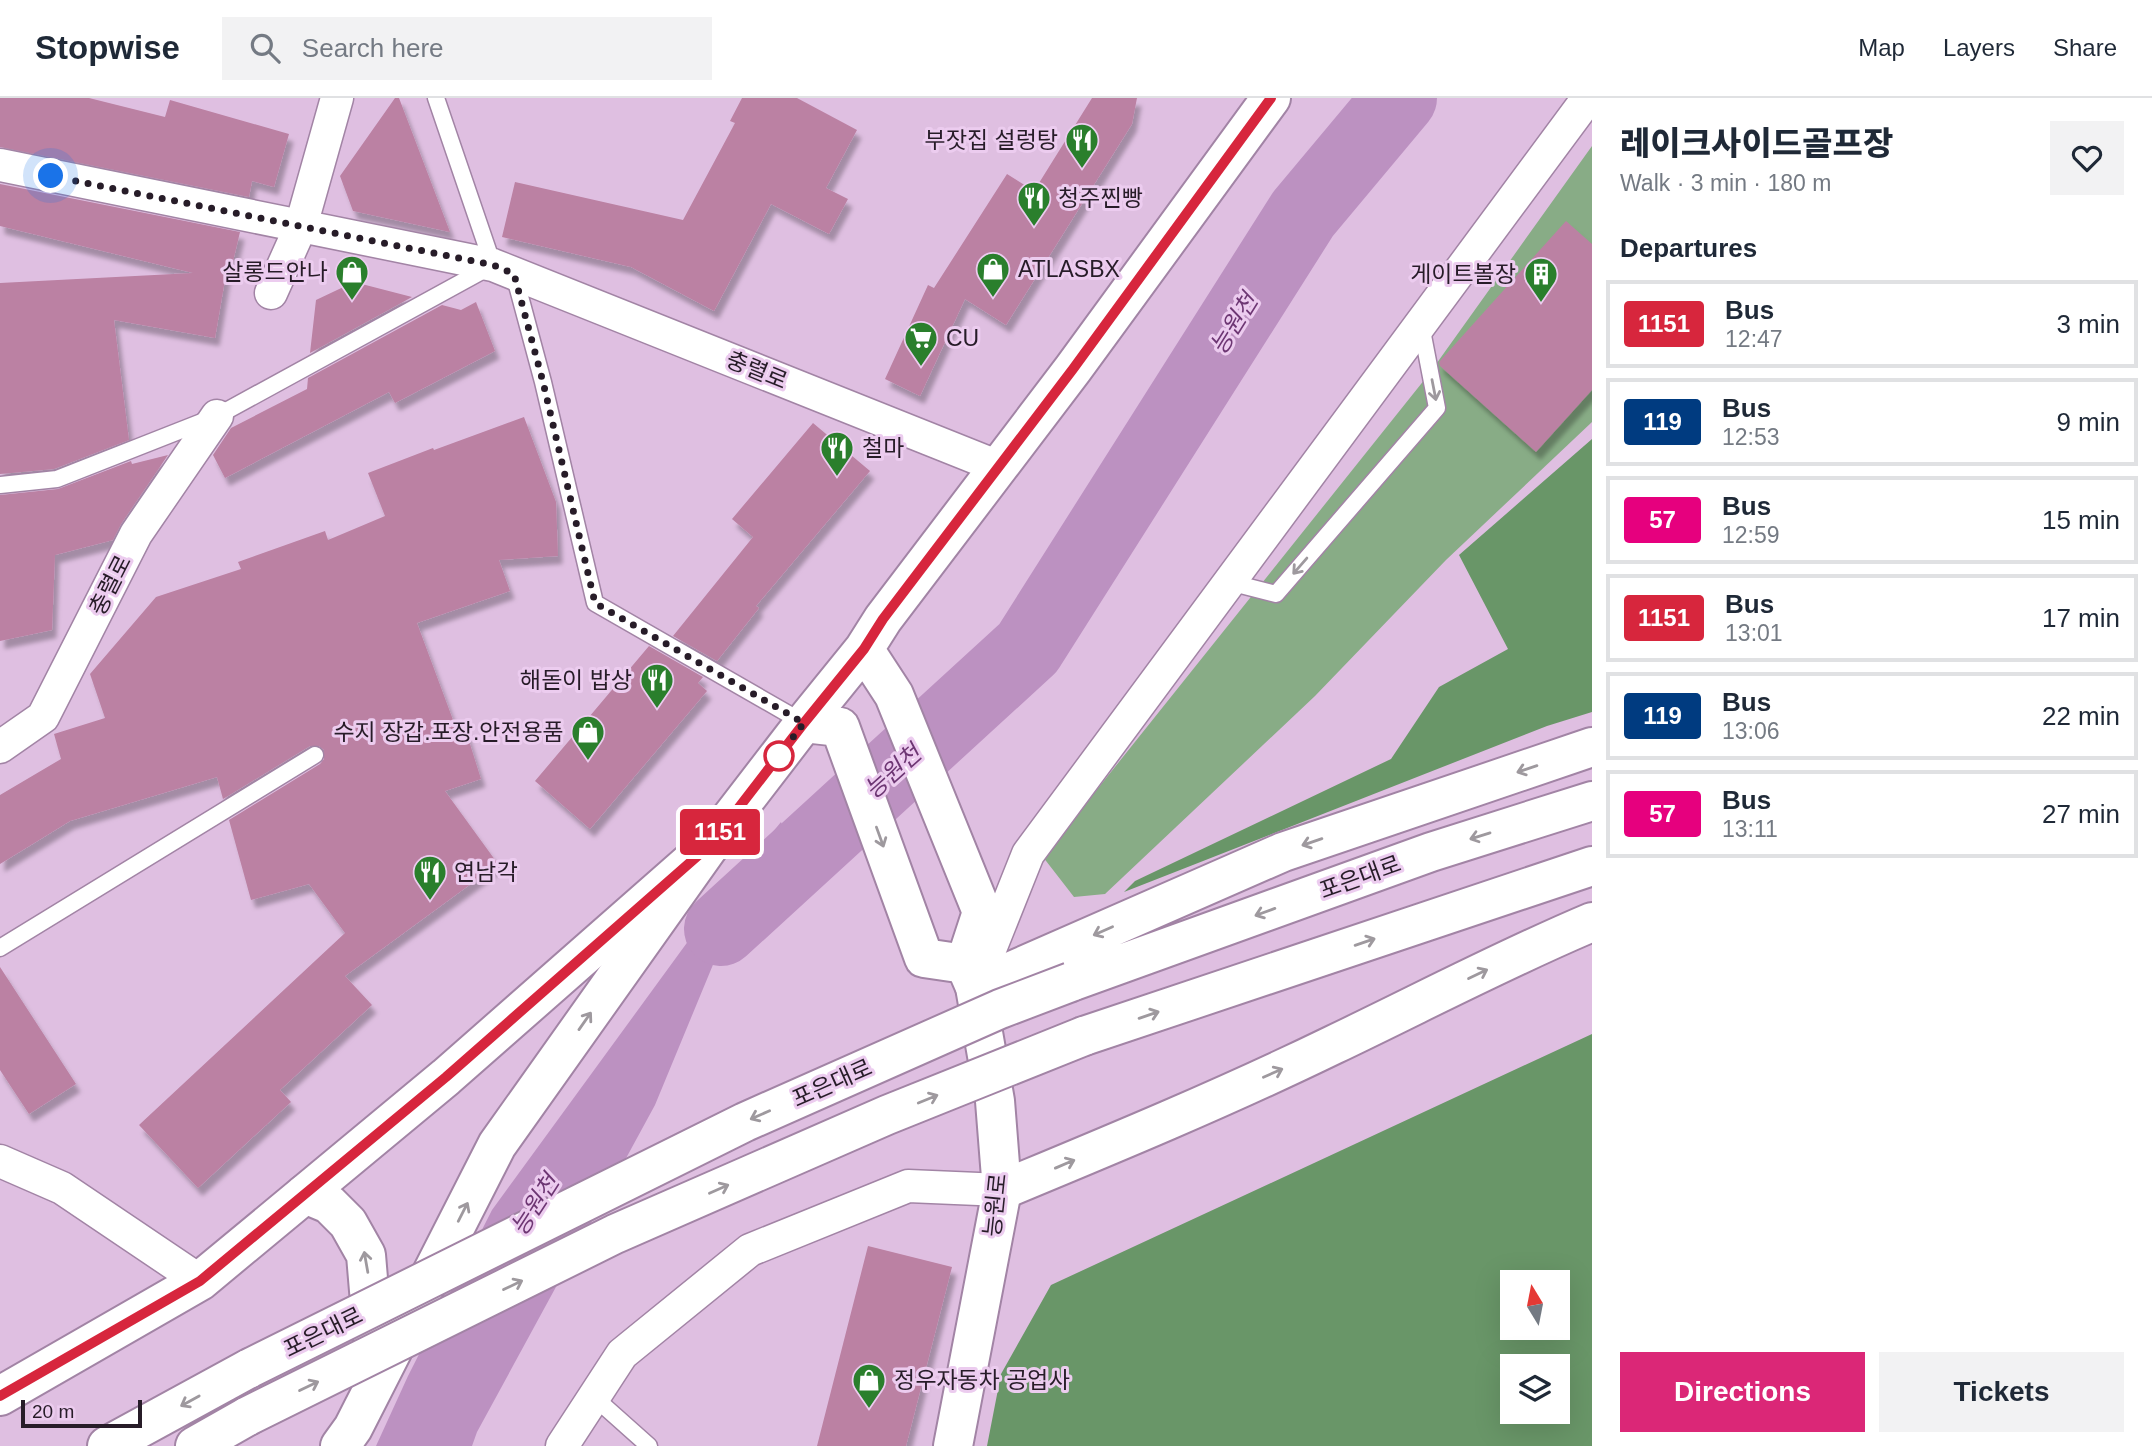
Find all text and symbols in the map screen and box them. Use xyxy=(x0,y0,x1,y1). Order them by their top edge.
search box xyxy=(222,17,712,80)
text: Stopwise xyxy=(35,29,180,66)
icon: search xyxy=(246,29,284,67)
text: Search here xyxy=(302,33,444,63)
text: Map xyxy=(1858,34,1905,61)
text: Layers xyxy=(1943,34,2015,61)
text: Share xyxy=(2053,34,2117,61)
restaurant icon: 부잣집 설렁탕 xyxy=(1063,121,1101,170)
button: heart xyxy=(2050,121,2124,195)
text: 레이크사이드골프장 xyxy=(1620,125,1893,162)
place label: 부잣집 설렁탕 xyxy=(925,127,1058,153)
your location xyxy=(33,158,68,193)
text: Walk · 3 min · 180 m xyxy=(1620,170,1831,196)
restaurant icon: 청주찐빵 xyxy=(1015,179,1053,228)
place label: 청주찐빵 xyxy=(1058,185,1143,211)
text: Departures xyxy=(1620,233,1757,263)
shop icon: ATLASBX xyxy=(974,250,1012,299)
shop icon: 살롱드안나 xyxy=(333,253,371,302)
building icon: 게이트볼장 xyxy=(1522,255,1560,304)
place label: ATLASBX xyxy=(1018,256,1120,282)
place label: 살롱드안나 xyxy=(222,259,328,285)
place label: 게이트볼장 xyxy=(1410,261,1516,287)
water label: 능원천 xyxy=(1205,286,1264,359)
text: Bus xyxy=(1725,295,1774,325)
text: 3 min xyxy=(2056,309,2120,339)
text: 1151 xyxy=(1638,310,1690,337)
supermarket icon: CU xyxy=(902,319,940,368)
place label: CU xyxy=(946,325,979,351)
text: 12:47 xyxy=(1725,326,1783,352)
street label: 충렬로 xyxy=(723,346,791,394)
one-way arrow xyxy=(1427,378,1441,401)
text: Bus xyxy=(1722,393,1771,423)
text: 9 min xyxy=(2056,407,2120,437)
text: 119 xyxy=(1643,408,1682,435)
text: 12:53 xyxy=(1722,424,1780,450)
restaurant icon: 철마 xyxy=(818,429,856,478)
place label: 철마 xyxy=(862,435,904,461)
text: Bus xyxy=(1722,491,1771,521)
text: 15 min xyxy=(2042,505,2120,535)
text: 57 xyxy=(1649,506,1676,533)
text: 12:59 xyxy=(1722,522,1780,548)
street label: 충렬로 xyxy=(84,551,136,619)
one-way arrow xyxy=(1292,557,1308,575)
text: Bus xyxy=(1725,589,1774,619)
text: 17 min xyxy=(2042,603,2120,633)
text: 1151 xyxy=(1638,604,1690,631)
text: 13:01 xyxy=(1725,620,1783,646)
restaurant icon: 해돋이 밥상 xyxy=(638,661,676,710)
place label: 해돋이 밥상 xyxy=(520,667,632,693)
text: Bus xyxy=(1722,687,1771,717)
text: 22 min xyxy=(2042,701,2120,731)
text: 119 xyxy=(1643,702,1682,729)
shop icon: 수지 장갑.포장.안전용품 xyxy=(569,713,607,762)
text: 13:06 xyxy=(1722,718,1780,744)
place label: 수지 장갑.포장.안전용품 xyxy=(333,719,564,745)
water label: 능원천 xyxy=(859,737,928,804)
unlabelled marker xyxy=(764,741,794,771)
one-way arrow xyxy=(1517,764,1539,776)
text: Bus xyxy=(1722,785,1771,815)
text: 27 min xyxy=(2042,799,2120,829)
text: 57 xyxy=(1649,800,1676,827)
line badge: 1151 xyxy=(671,809,769,855)
text: 13:11 xyxy=(1722,816,1778,842)
text: 1151 xyxy=(694,818,746,845)
one-way arrow xyxy=(875,825,887,847)
one-way arrow xyxy=(1469,831,1491,844)
one-way arrow xyxy=(1301,837,1323,849)
street label: 포은대로 xyxy=(1316,850,1404,904)
restaurant icon: 연남각 xyxy=(411,853,449,902)
place label: 연남각 xyxy=(454,859,517,885)
one-way arrow xyxy=(1255,906,1277,919)
one-way arrow xyxy=(1092,925,1114,938)
one-way arrow xyxy=(1353,935,1375,947)
one-way arrow xyxy=(1467,966,1488,980)
one-way arrow xyxy=(1138,1008,1160,1020)
one-way arrow xyxy=(578,1012,592,1031)
street label: 포은대로 xyxy=(788,1054,876,1112)
one-way arrow xyxy=(1262,1066,1283,1079)
one-way arrow xyxy=(916,1091,938,1104)
one-way arrow xyxy=(750,1110,772,1123)
one-way arrow xyxy=(1054,1157,1075,1170)
water label: 능원천 xyxy=(505,1167,566,1240)
street label: 능원로 xyxy=(979,1172,1011,1238)
one-way arrow xyxy=(707,1182,729,1195)
one-way arrow xyxy=(456,1202,470,1223)
one-way arrow xyxy=(358,1251,372,1274)
north arrow xyxy=(1500,1270,1570,1340)
map controls xyxy=(1500,1270,1570,1424)
one-way arrow xyxy=(502,1278,523,1291)
street label: 포은대로 xyxy=(279,1302,367,1362)
button: Directions xyxy=(1620,1352,1865,1432)
button: Tickets xyxy=(1879,1352,2124,1432)
button: layers xyxy=(1500,1354,1570,1424)
shop icon: 정우자동차 공업사 xyxy=(850,1361,888,1410)
place label: 정우자동차 공업사 xyxy=(894,1367,1070,1393)
one-way arrow xyxy=(298,1379,319,1393)
one-way arrow xyxy=(180,1395,201,1408)
scale bar xyxy=(21,1397,142,1429)
text: 20 m xyxy=(32,1401,74,1422)

